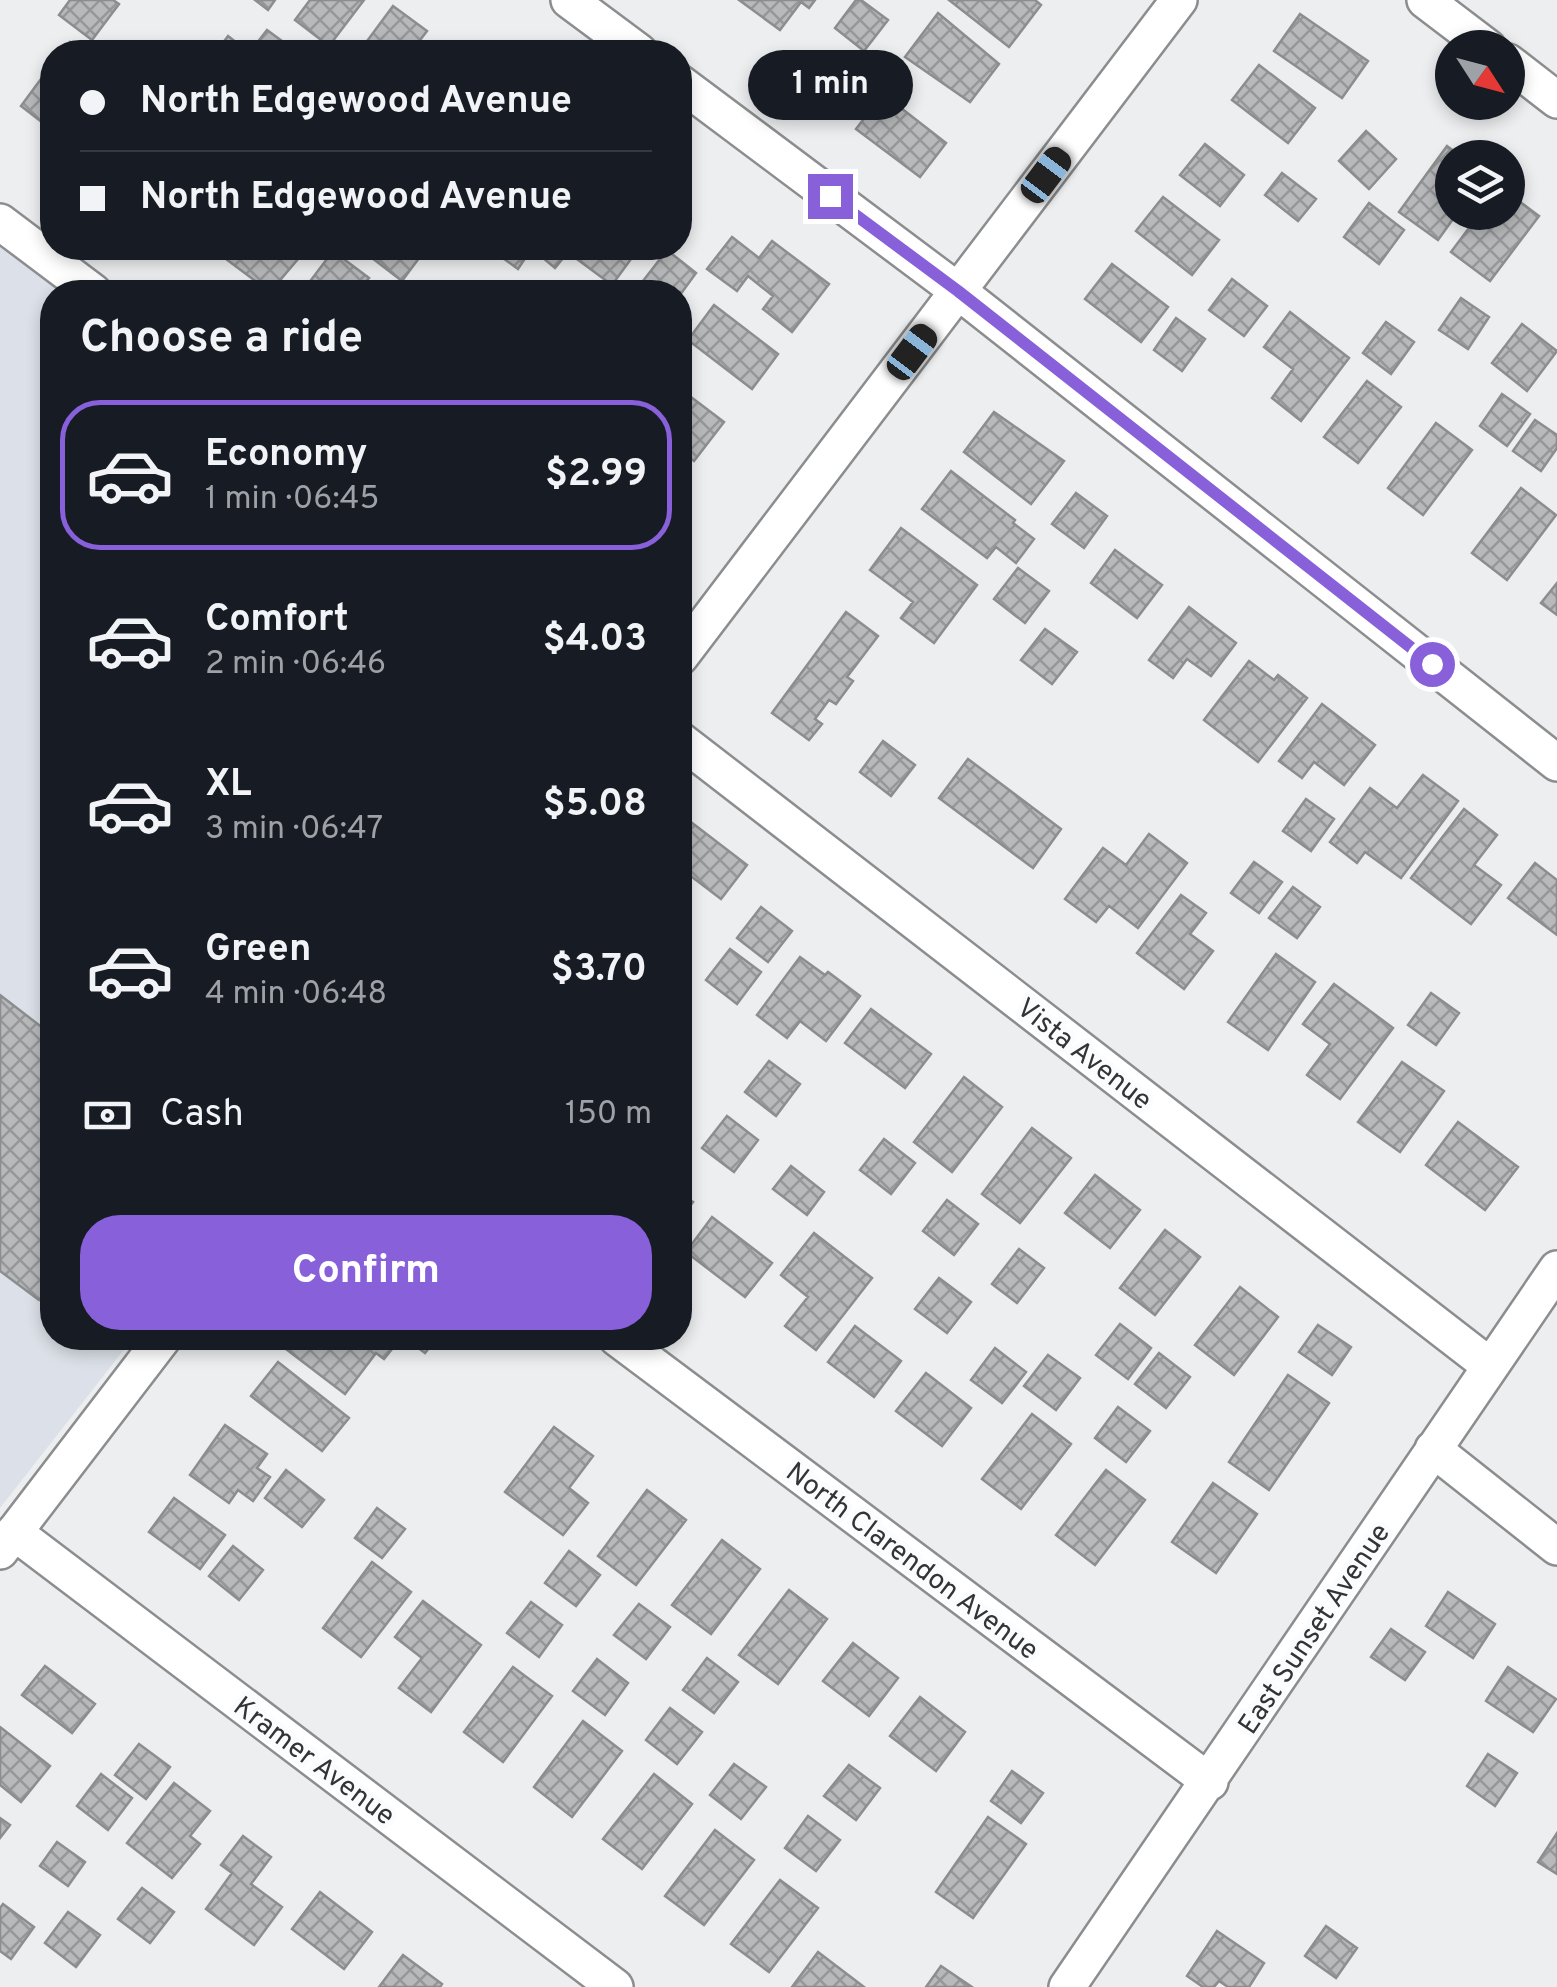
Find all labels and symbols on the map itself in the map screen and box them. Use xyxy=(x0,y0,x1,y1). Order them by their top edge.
north arrow xyxy=(1435,30,1525,120)
callout: 1 min xyxy=(748,51,912,121)
car xyxy=(1016,142,1076,208)
route end xyxy=(808,174,853,219)
car xyxy=(882,319,942,385)
route start xyxy=(1410,642,1455,687)
street label: Vista Avenue xyxy=(1008,991,1158,1120)
street label: North Clarendon Avenue xyxy=(778,1456,1045,1669)
street label: East Sunset Avenue xyxy=(1231,1517,1400,1742)
street label: Kramer Avenue xyxy=(225,1690,401,1835)

